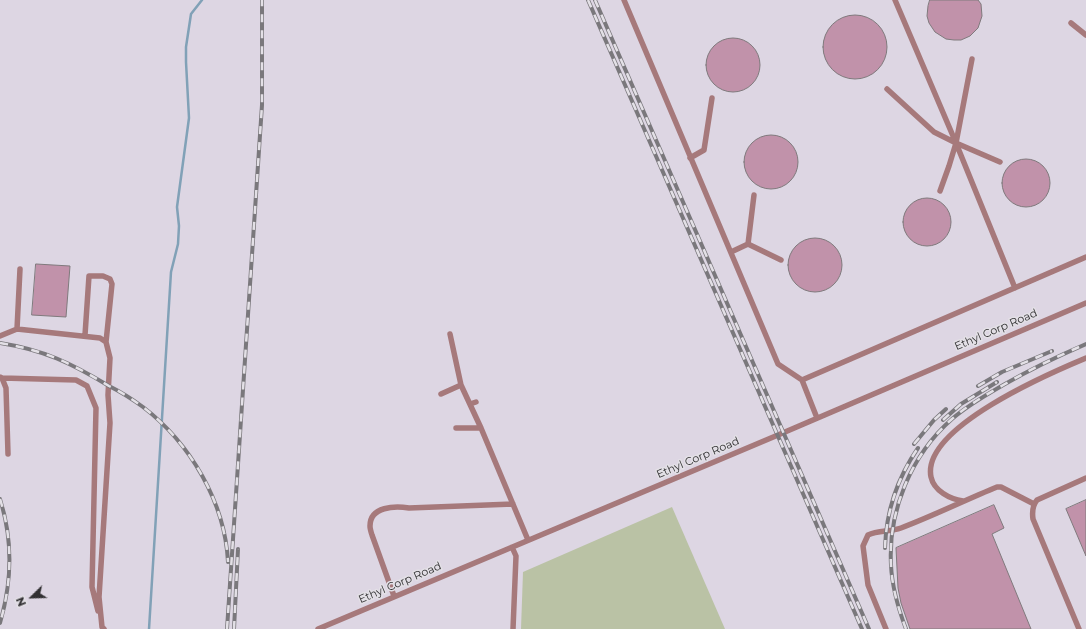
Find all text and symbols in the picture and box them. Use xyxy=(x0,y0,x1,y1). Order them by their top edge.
street label: Ethyl Corp Road xyxy=(953,307,1039,353)
street label: Ethyl Corp Road xyxy=(655,435,741,481)
street label: Ethyl Corp Road xyxy=(357,560,443,606)
north arrow xyxy=(12,577,52,617)
text: N xyxy=(13,595,29,609)

